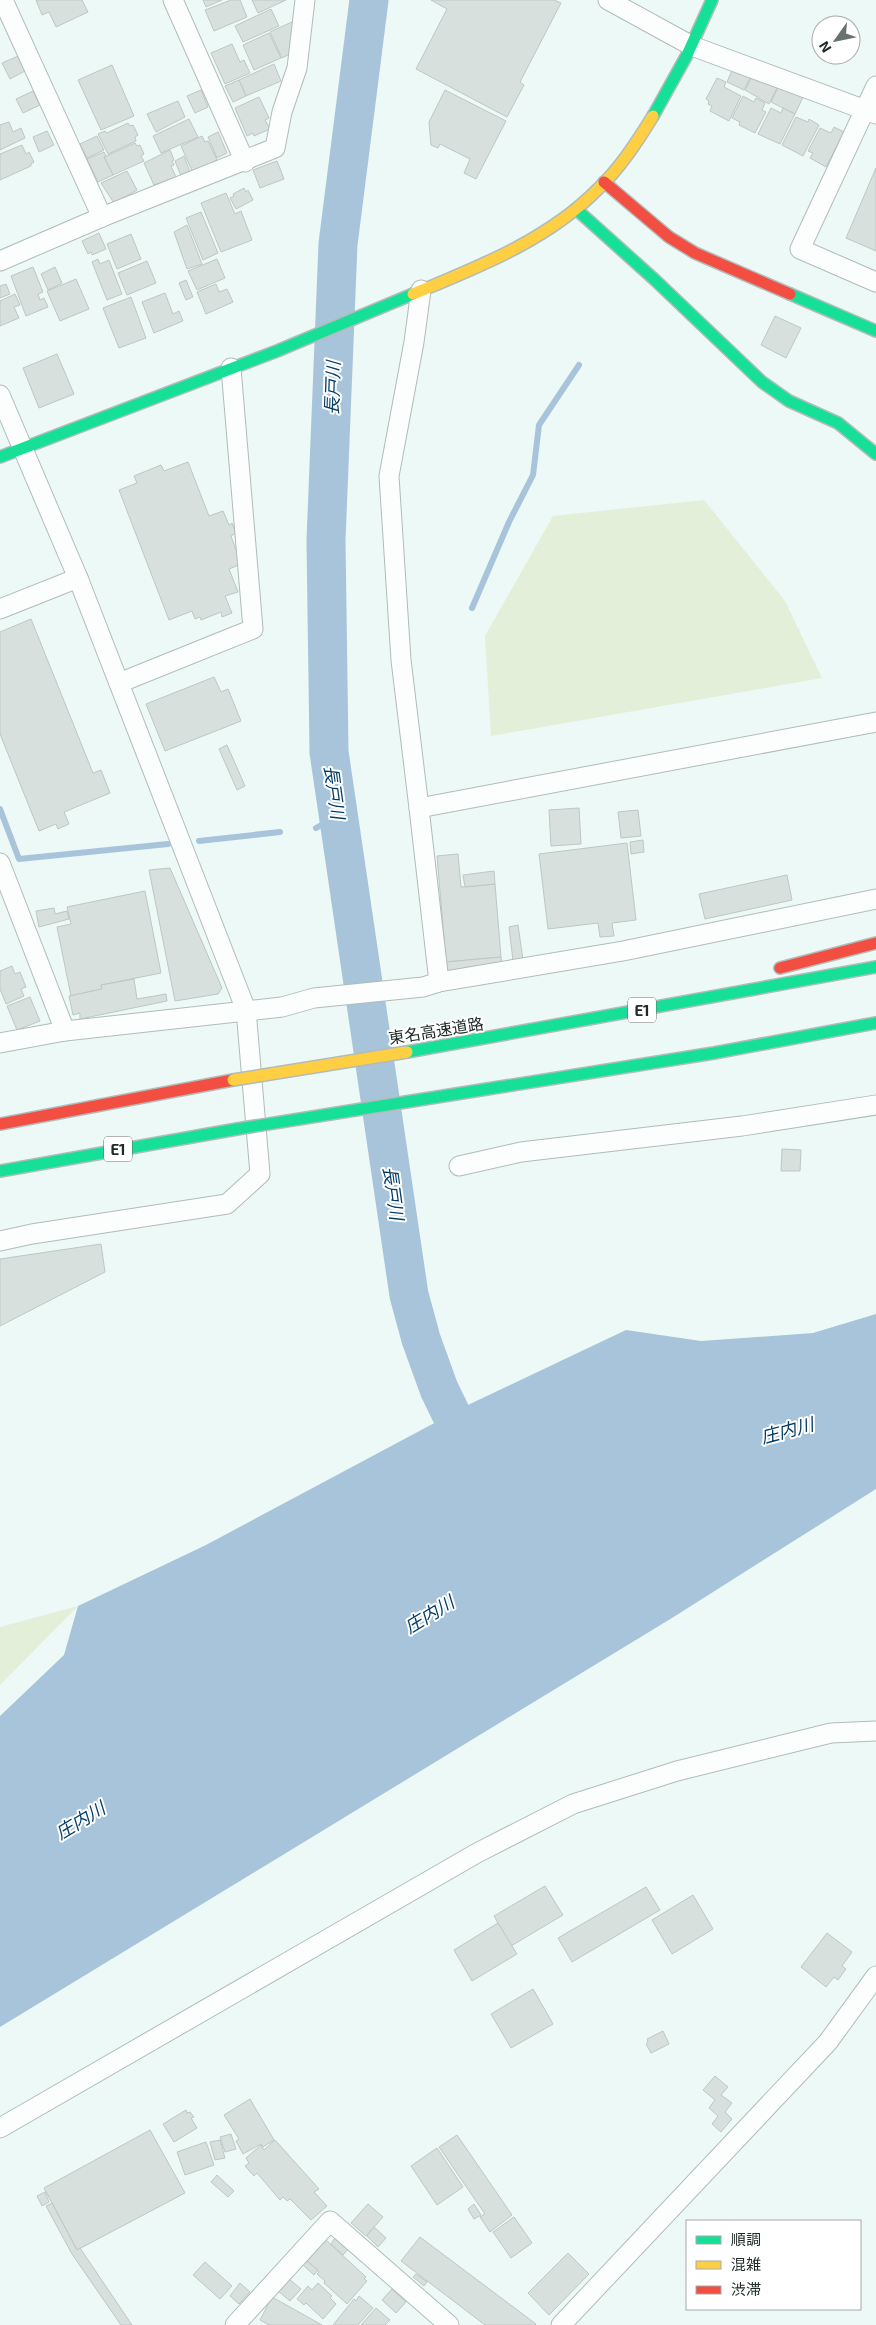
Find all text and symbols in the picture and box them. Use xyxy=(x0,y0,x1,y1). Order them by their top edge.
north arrow xyxy=(811,15,861,65)
text: N xyxy=(815,38,835,56)
water label: 長戸川 xyxy=(320,359,344,415)
water label: 長戸川 xyxy=(320,764,350,822)
road number: E1 xyxy=(628,998,656,1022)
street label: 東名高速道路 xyxy=(387,1013,485,1047)
road number: E1 xyxy=(104,1136,132,1162)
water label: 長戸川 xyxy=(379,1165,409,1223)
water label: 庄内川 xyxy=(758,1412,818,1448)
water label: 庄内川 xyxy=(400,1590,460,1637)
water label: 庄内川 xyxy=(51,1796,111,1843)
legend xyxy=(686,2220,861,2310)
text: 順調 xyxy=(731,2230,761,2248)
text: 混雑 xyxy=(731,2255,761,2273)
text: 渋滞 xyxy=(731,2280,761,2298)

